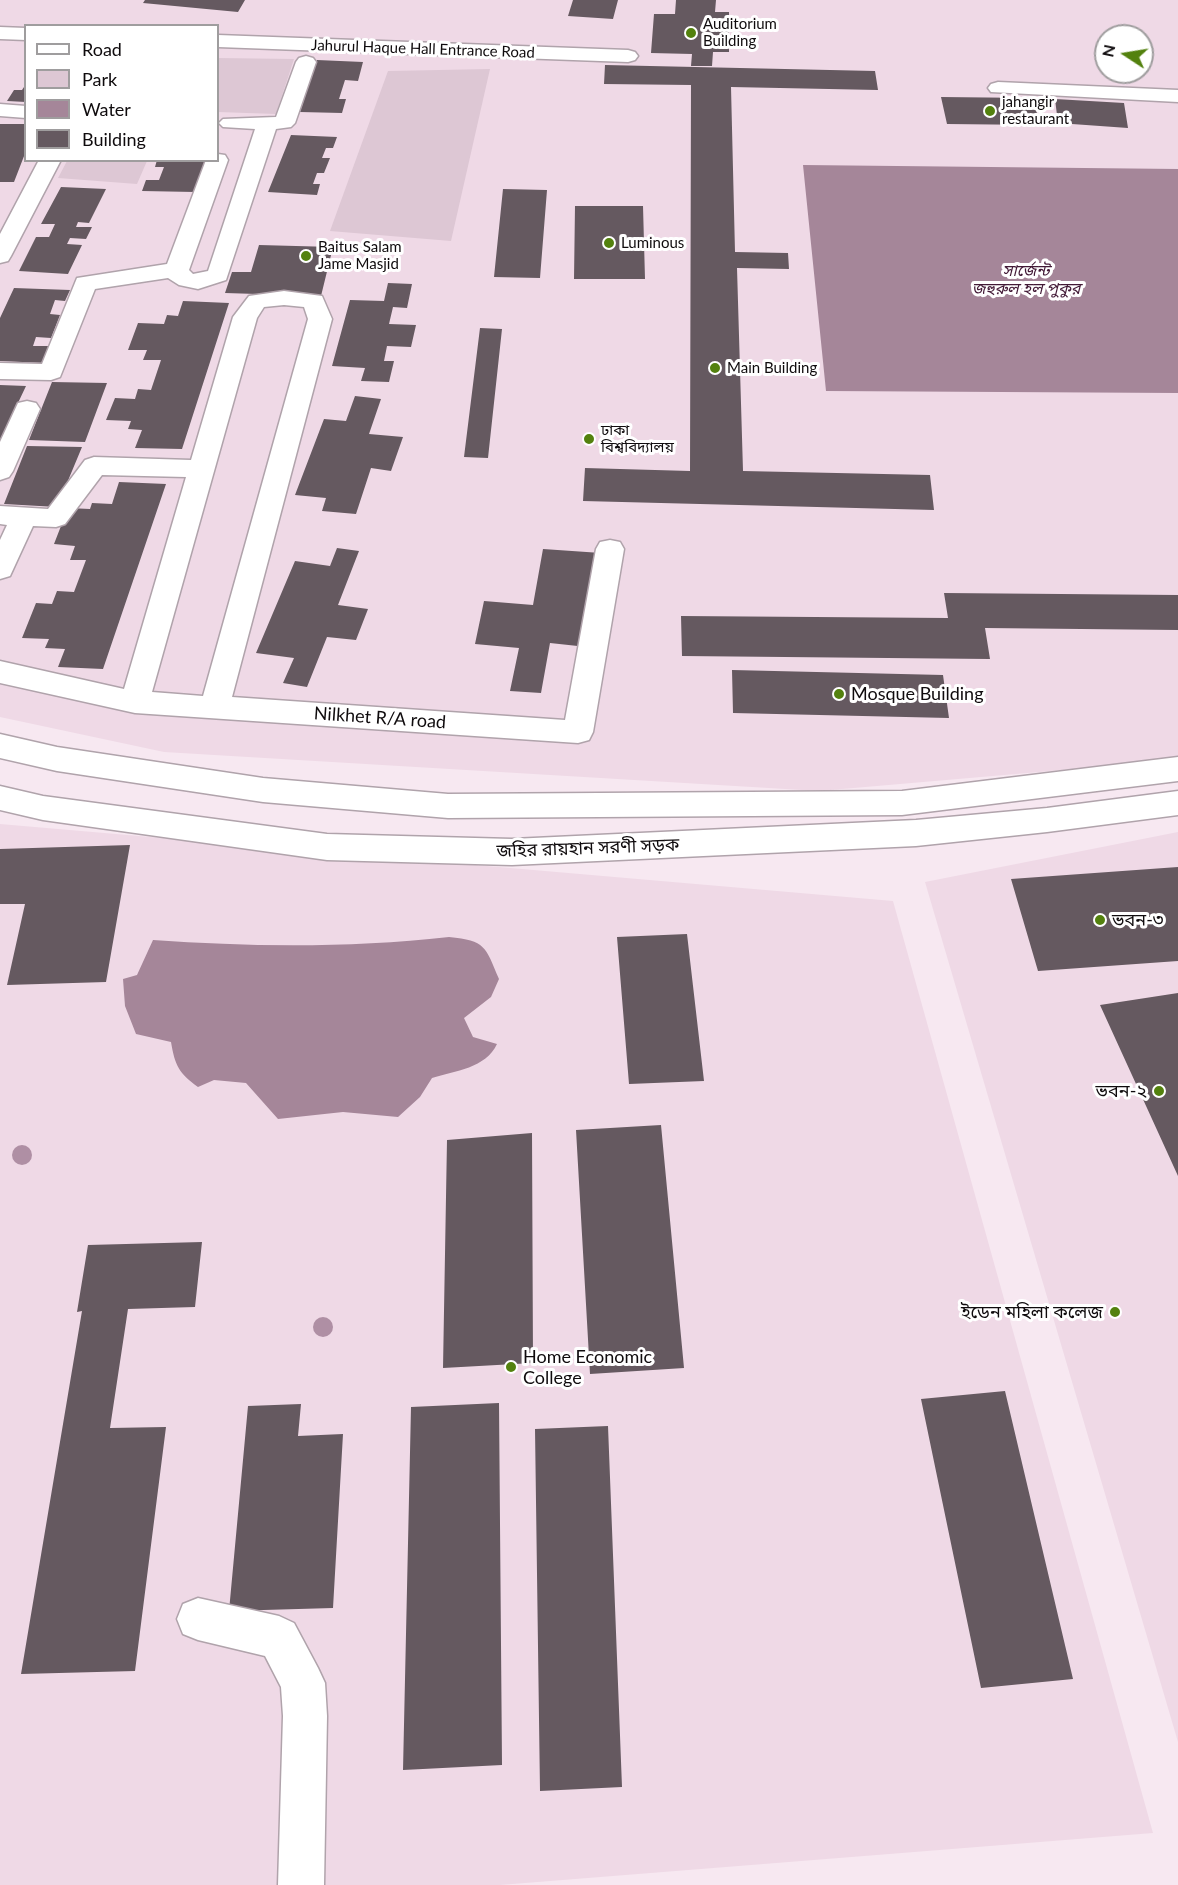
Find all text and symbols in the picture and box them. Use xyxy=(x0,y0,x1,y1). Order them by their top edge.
place label: Auditorium Building xyxy=(703,15,777,50)
legend xyxy=(24,24,219,162)
north arrow xyxy=(1094,24,1154,84)
marker: Auditorium Building xyxy=(684,26,698,40)
street label: Jahurul Haque Hall Entrance Road xyxy=(311,36,535,62)
text: Road xyxy=(82,38,122,60)
text: N xyxy=(1097,43,1118,59)
text: Park xyxy=(82,68,117,90)
place label: jahangir restaurant xyxy=(1002,93,1069,128)
text: Water xyxy=(82,98,131,120)
marker: jahangir restaurant xyxy=(983,104,997,118)
text: Building xyxy=(82,128,146,150)
place label: Luminous xyxy=(621,234,684,252)
marker: Luminous xyxy=(602,236,616,250)
place label: Baitus Salam Jame Masjid xyxy=(318,238,402,273)
marker: Baitus Salam Jame Masjid xyxy=(299,249,313,263)
water label: সার্জেন্ট জহুরুল হল পুকুর xyxy=(972,261,1080,299)
place label: Main Building xyxy=(727,359,817,377)
marker: Main Building xyxy=(708,361,722,375)
place label: ঢাকা বিশ্ববিদ্যালয় xyxy=(601,421,674,456)
marker: ঢাকা বিশ্ববিদ্যালয় xyxy=(582,432,596,446)
place label: Mosque Building xyxy=(851,683,984,705)
marker: Mosque Building xyxy=(832,687,846,701)
street label: Nilkhet R/A road xyxy=(313,703,447,733)
street label: জহির রায়হান সরণী সড়ক xyxy=(496,834,680,862)
place label: ভবন-৩ xyxy=(1112,909,1164,931)
marker: ভবন-৩ xyxy=(1093,913,1107,927)
place label: ভবন-২ xyxy=(1095,1080,1147,1102)
marker: ভবন-২ xyxy=(1152,1084,1166,1098)
place label: ইডেন মহিলা কলেজ xyxy=(961,1301,1103,1323)
marker: ইডেন মহিলা কলেজ xyxy=(1108,1305,1122,1319)
place label: Home Economic College xyxy=(523,1346,652,1388)
marker: Home Economic College xyxy=(504,1360,518,1374)

